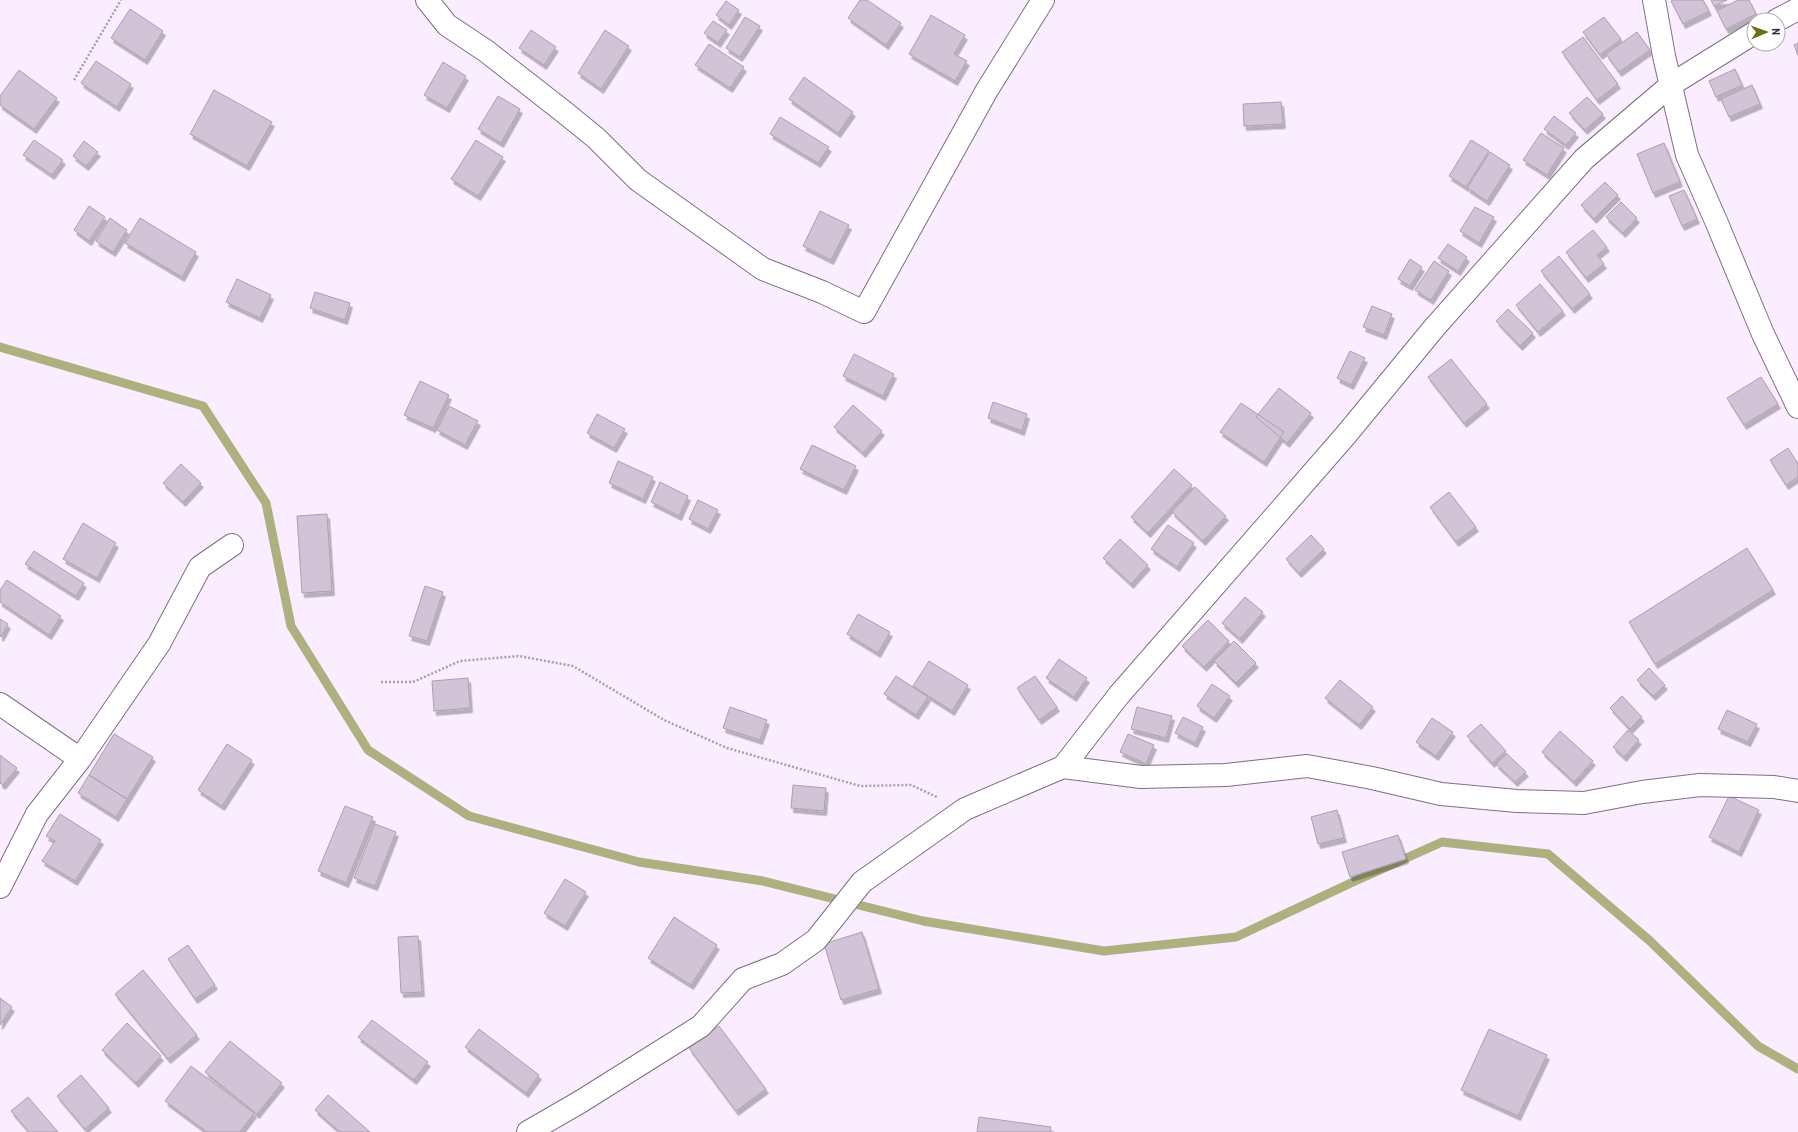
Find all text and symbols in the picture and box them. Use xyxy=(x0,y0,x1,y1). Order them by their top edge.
north arrow xyxy=(1746,12,1786,52)
text: N xyxy=(1769,28,1782,36)

